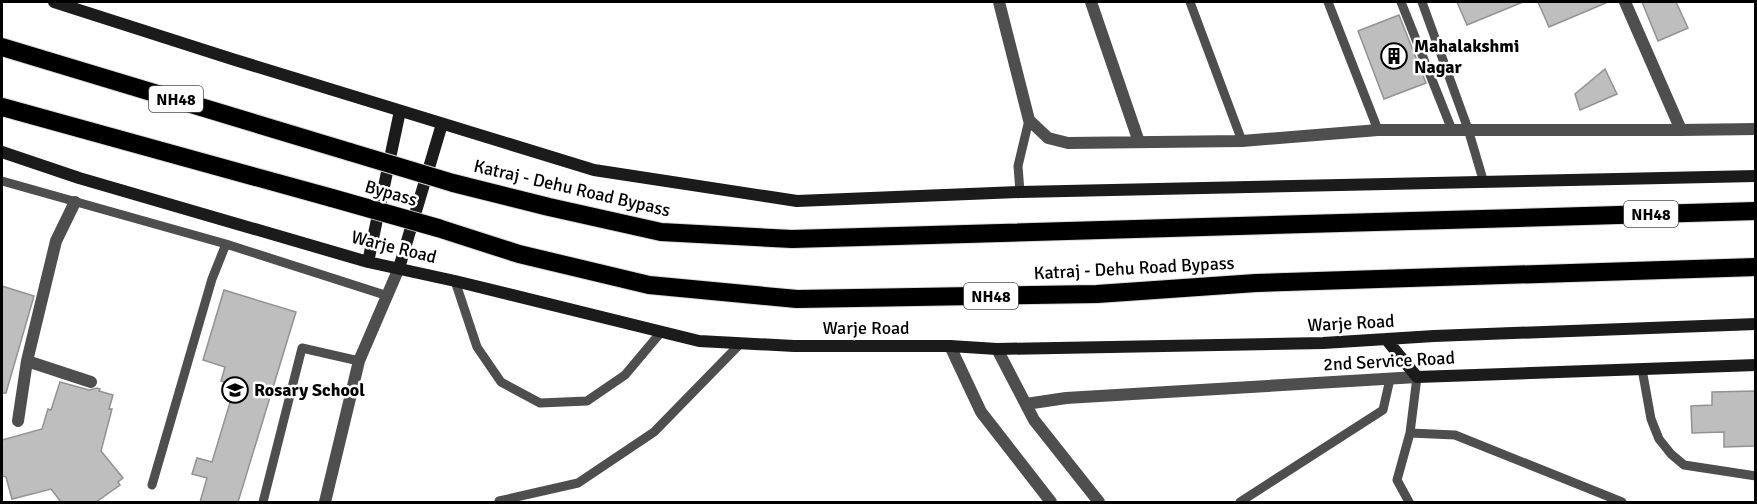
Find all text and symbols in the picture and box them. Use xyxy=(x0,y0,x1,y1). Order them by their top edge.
place label: Mahalakshmi Nagar xyxy=(1414,35,1519,78)
building icon: Mahalakshmi Nagar xyxy=(1379,41,1409,71)
road number: NH48 xyxy=(149,86,203,112)
street label: Katraj - Dehu Road Bypass xyxy=(472,155,673,221)
street label: Bypass xyxy=(362,175,420,211)
road number: NH48 xyxy=(1624,201,1678,227)
street label: Warje Road xyxy=(349,226,439,268)
street label: Katraj - Dehu Road Bypass xyxy=(1033,252,1235,284)
road number: NH48 xyxy=(964,283,1018,309)
street label: Warje Road xyxy=(1307,310,1395,336)
street label: Warje Road xyxy=(822,317,910,339)
street label: 2nd Service Road xyxy=(1323,347,1455,375)
school or university icon: Rosary School xyxy=(220,375,250,405)
place label: Rosary School xyxy=(254,379,365,401)

